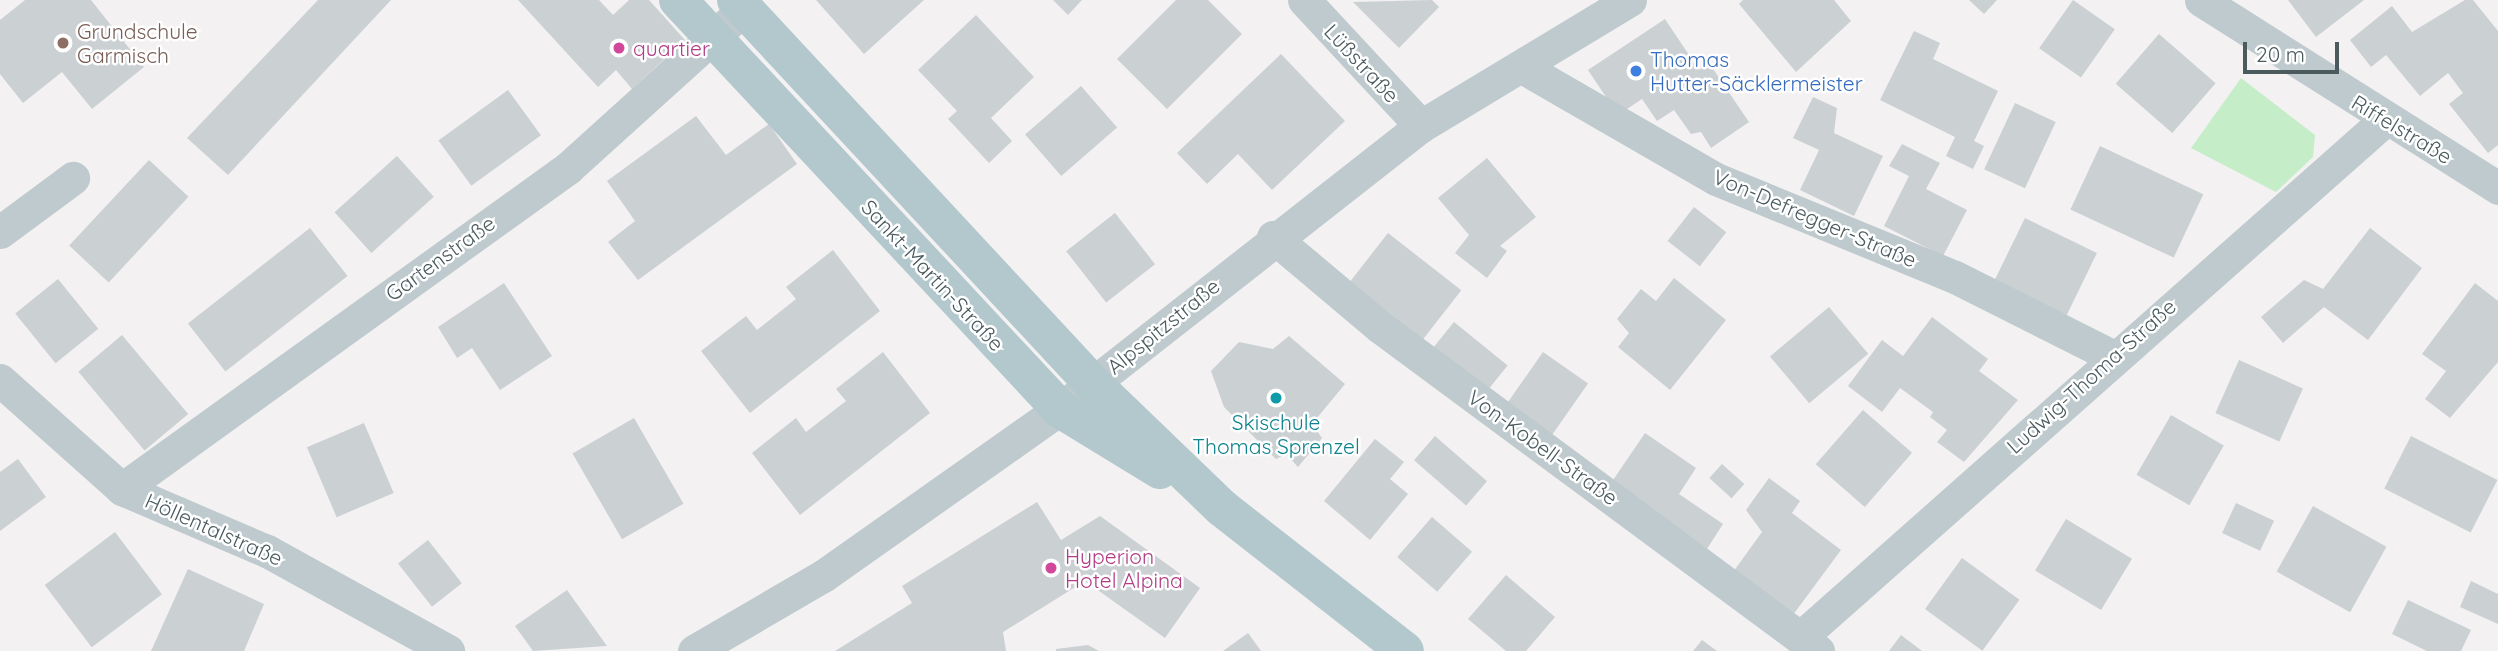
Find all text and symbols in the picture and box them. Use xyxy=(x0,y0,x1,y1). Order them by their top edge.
place label: Grundschule Garmisch xyxy=(77,18,198,68)
street label: Lüßstraße xyxy=(1319,19,1405,107)
scale bar xyxy=(2246,28,2342,72)
marker: Grundschule Garmisch xyxy=(55,35,71,51)
place label: quartier xyxy=(633,35,710,61)
marker: quartier xyxy=(611,40,627,56)
text: 20 m xyxy=(2256,41,2305,67)
place label: Thomas Hutter-Säcklermeister xyxy=(1650,46,1863,96)
marker: Thomas Hutter-Säcklermeister xyxy=(1628,63,1644,79)
street label: Riffelstraße xyxy=(2347,89,2457,169)
street label: Von-Defregger-Straße xyxy=(1709,164,1921,272)
street label: Sankt-Martin-Straße xyxy=(856,194,1010,356)
street label: Gartenstraße xyxy=(380,210,500,306)
street label: Alpspitzstraße xyxy=(1102,273,1224,379)
street label: Ludwig-Thoma-Straße xyxy=(2001,293,2181,459)
street label: Von-Kobell-Straße xyxy=(1463,384,1623,510)
marker: Skischule Thomas Sprenzel xyxy=(1268,390,1284,406)
place label: Skischule Thomas Sprenzel xyxy=(1192,409,1360,459)
street label: Höllentalstraße xyxy=(141,487,287,571)
place label: Hyperion Hotel Alpina xyxy=(1065,543,1183,593)
marker: Hyperion Hotel Alpina xyxy=(1043,560,1059,576)

